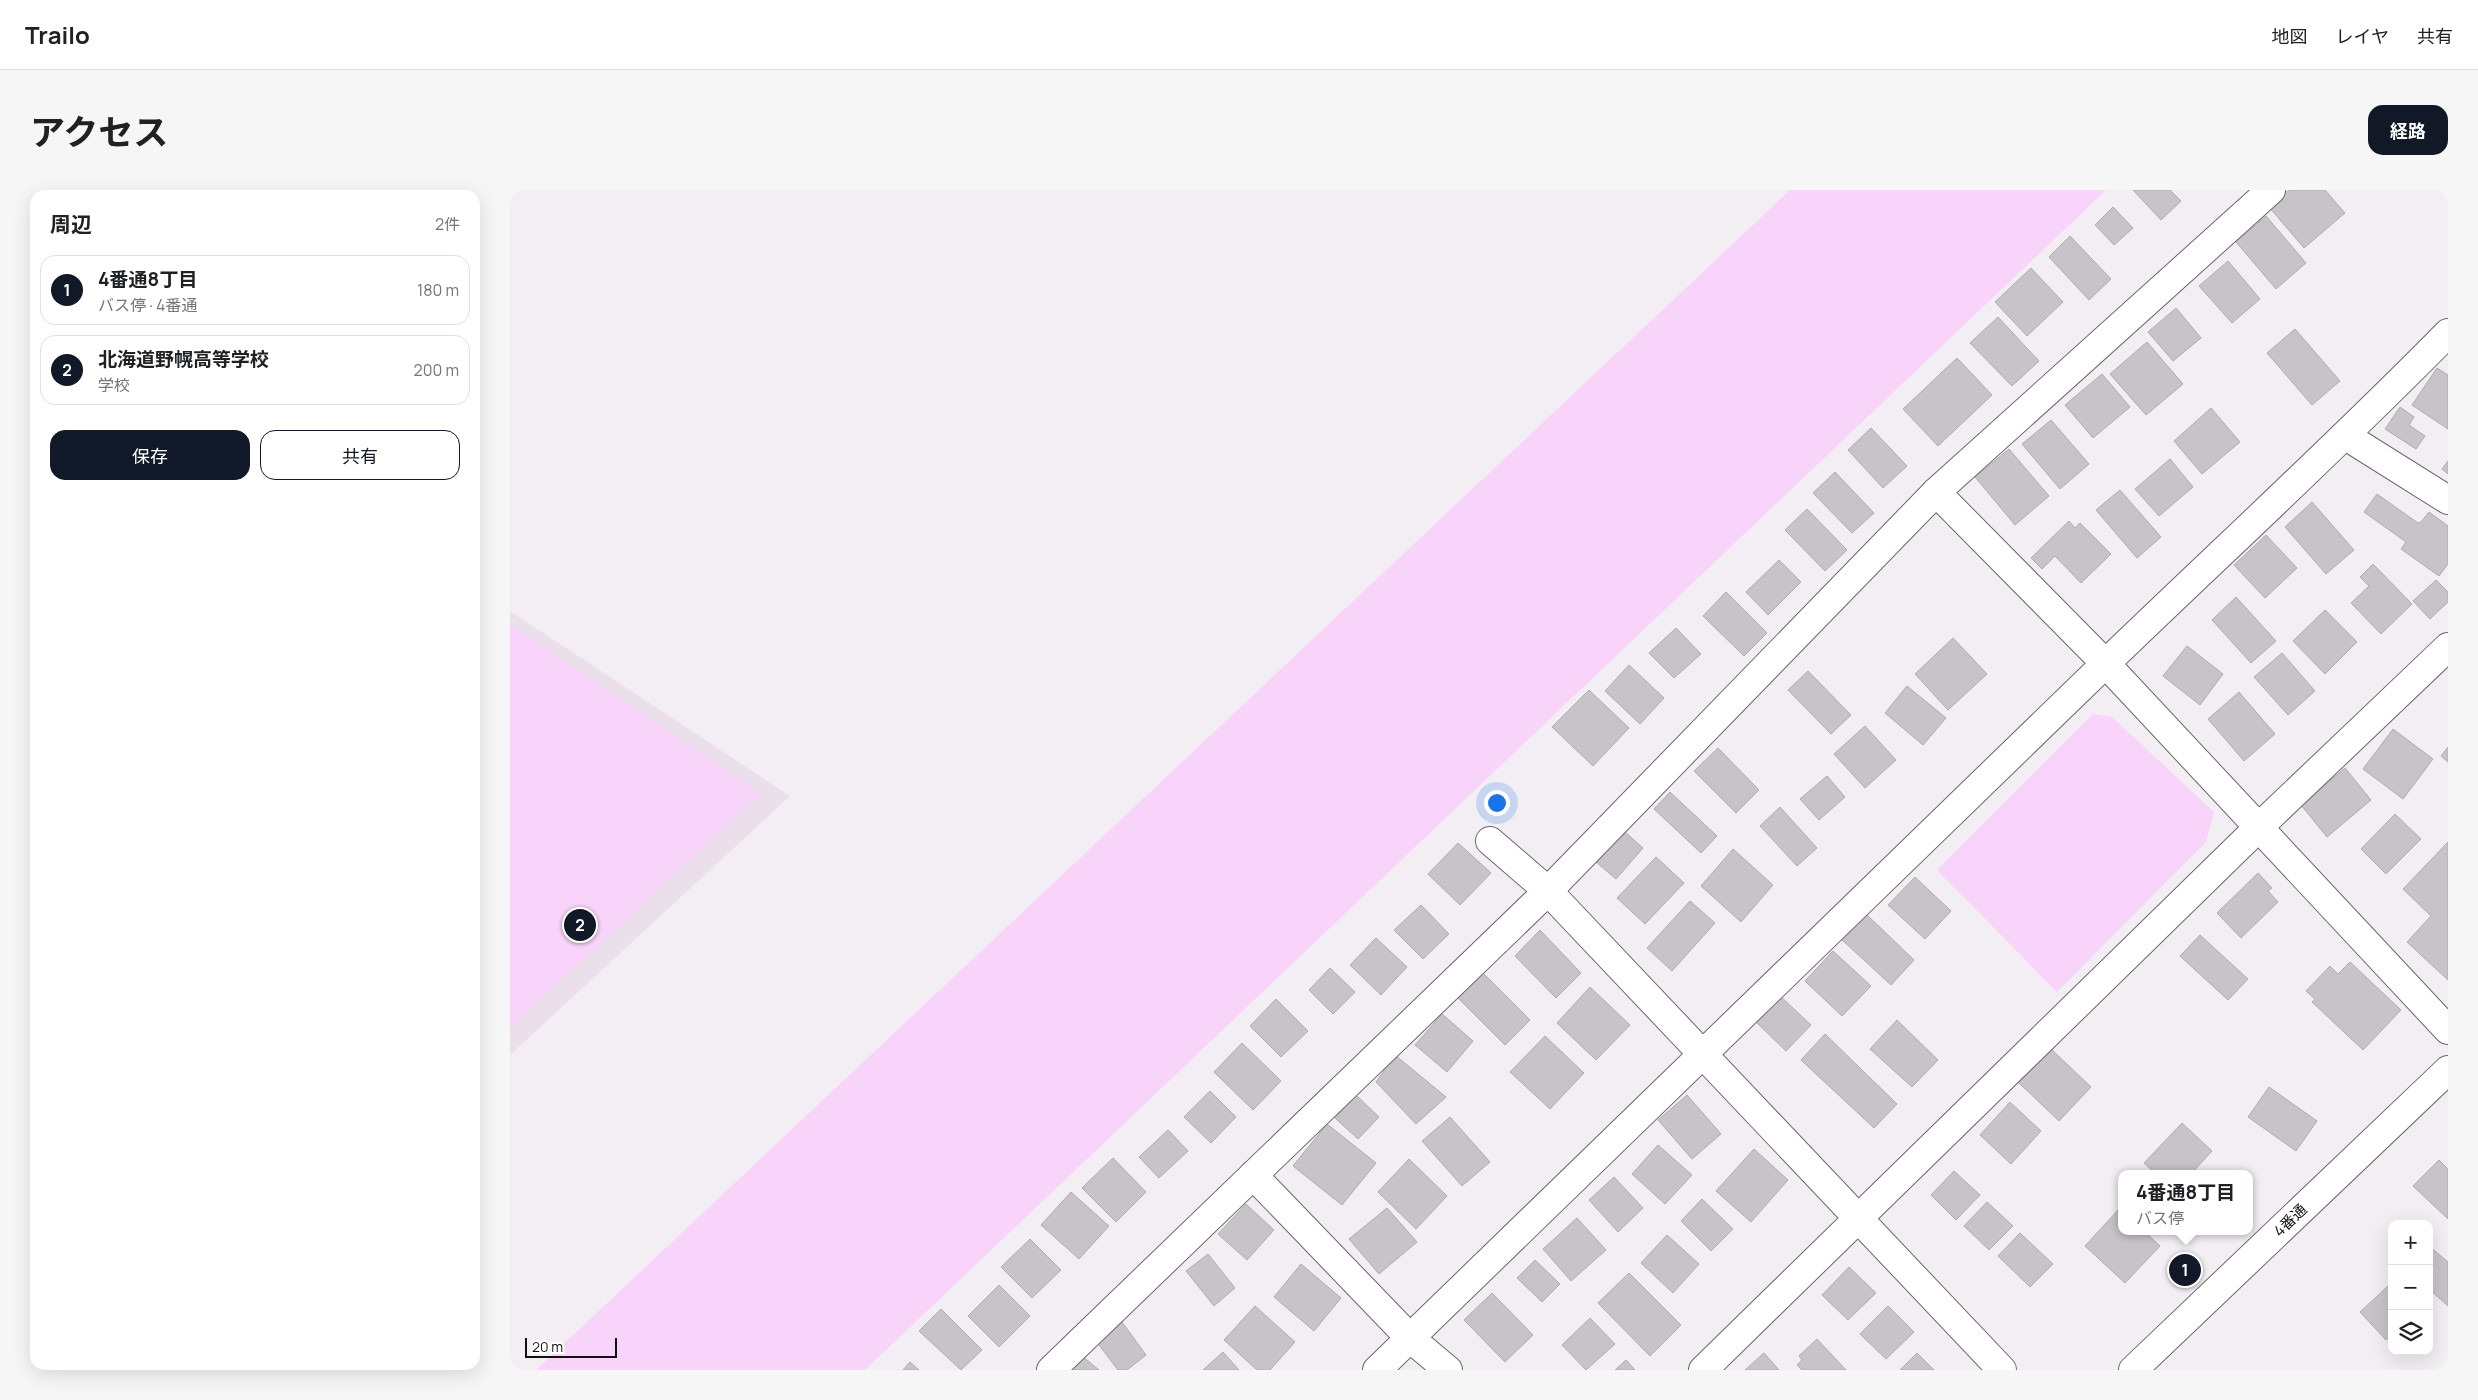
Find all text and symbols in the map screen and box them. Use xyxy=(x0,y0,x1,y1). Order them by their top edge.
text: Trailo xyxy=(25,18,90,51)
text: 地図 xyxy=(2272,24,2308,48)
text: レイヤ xyxy=(2336,24,2389,48)
text: 共有 xyxy=(2417,24,2453,48)
button: 経路 xyxy=(2368,105,2448,155)
text: アクセス xyxy=(30,108,168,156)
text: 周辺 xyxy=(50,210,92,238)
text: 2件 xyxy=(435,213,460,235)
text: 4番通8丁目 xyxy=(98,266,197,292)
text: 1 xyxy=(63,279,71,301)
text: 180 m xyxy=(417,279,459,301)
text: バス停 · 4番通 xyxy=(98,294,197,316)
text: 北海道野幌高等学校 xyxy=(98,346,269,372)
text: 2 xyxy=(62,359,72,381)
text: 200 m xyxy=(414,359,459,381)
text: 学校 xyxy=(98,374,130,396)
button: 保存 xyxy=(50,430,250,480)
button: 共有 xyxy=(260,430,460,480)
your location xyxy=(1484,790,1510,816)
pin: 2 xyxy=(564,906,596,944)
popup xyxy=(2118,1170,2253,1235)
text: 4番通8丁目 xyxy=(2136,1179,2235,1205)
street label: 4番通 xyxy=(2269,1199,2311,1241)
text: バス停 xyxy=(2136,1207,2184,1229)
map controls xyxy=(2388,1220,2433,1355)
button: + xyxy=(2388,1220,2433,1265)
pin: 1 xyxy=(2169,1251,2201,1289)
button: − xyxy=(2388,1265,2433,1310)
button: layers xyxy=(2388,1310,2433,1355)
scale bar xyxy=(525,1335,618,1358)
text: 20 m xyxy=(532,1337,563,1356)

